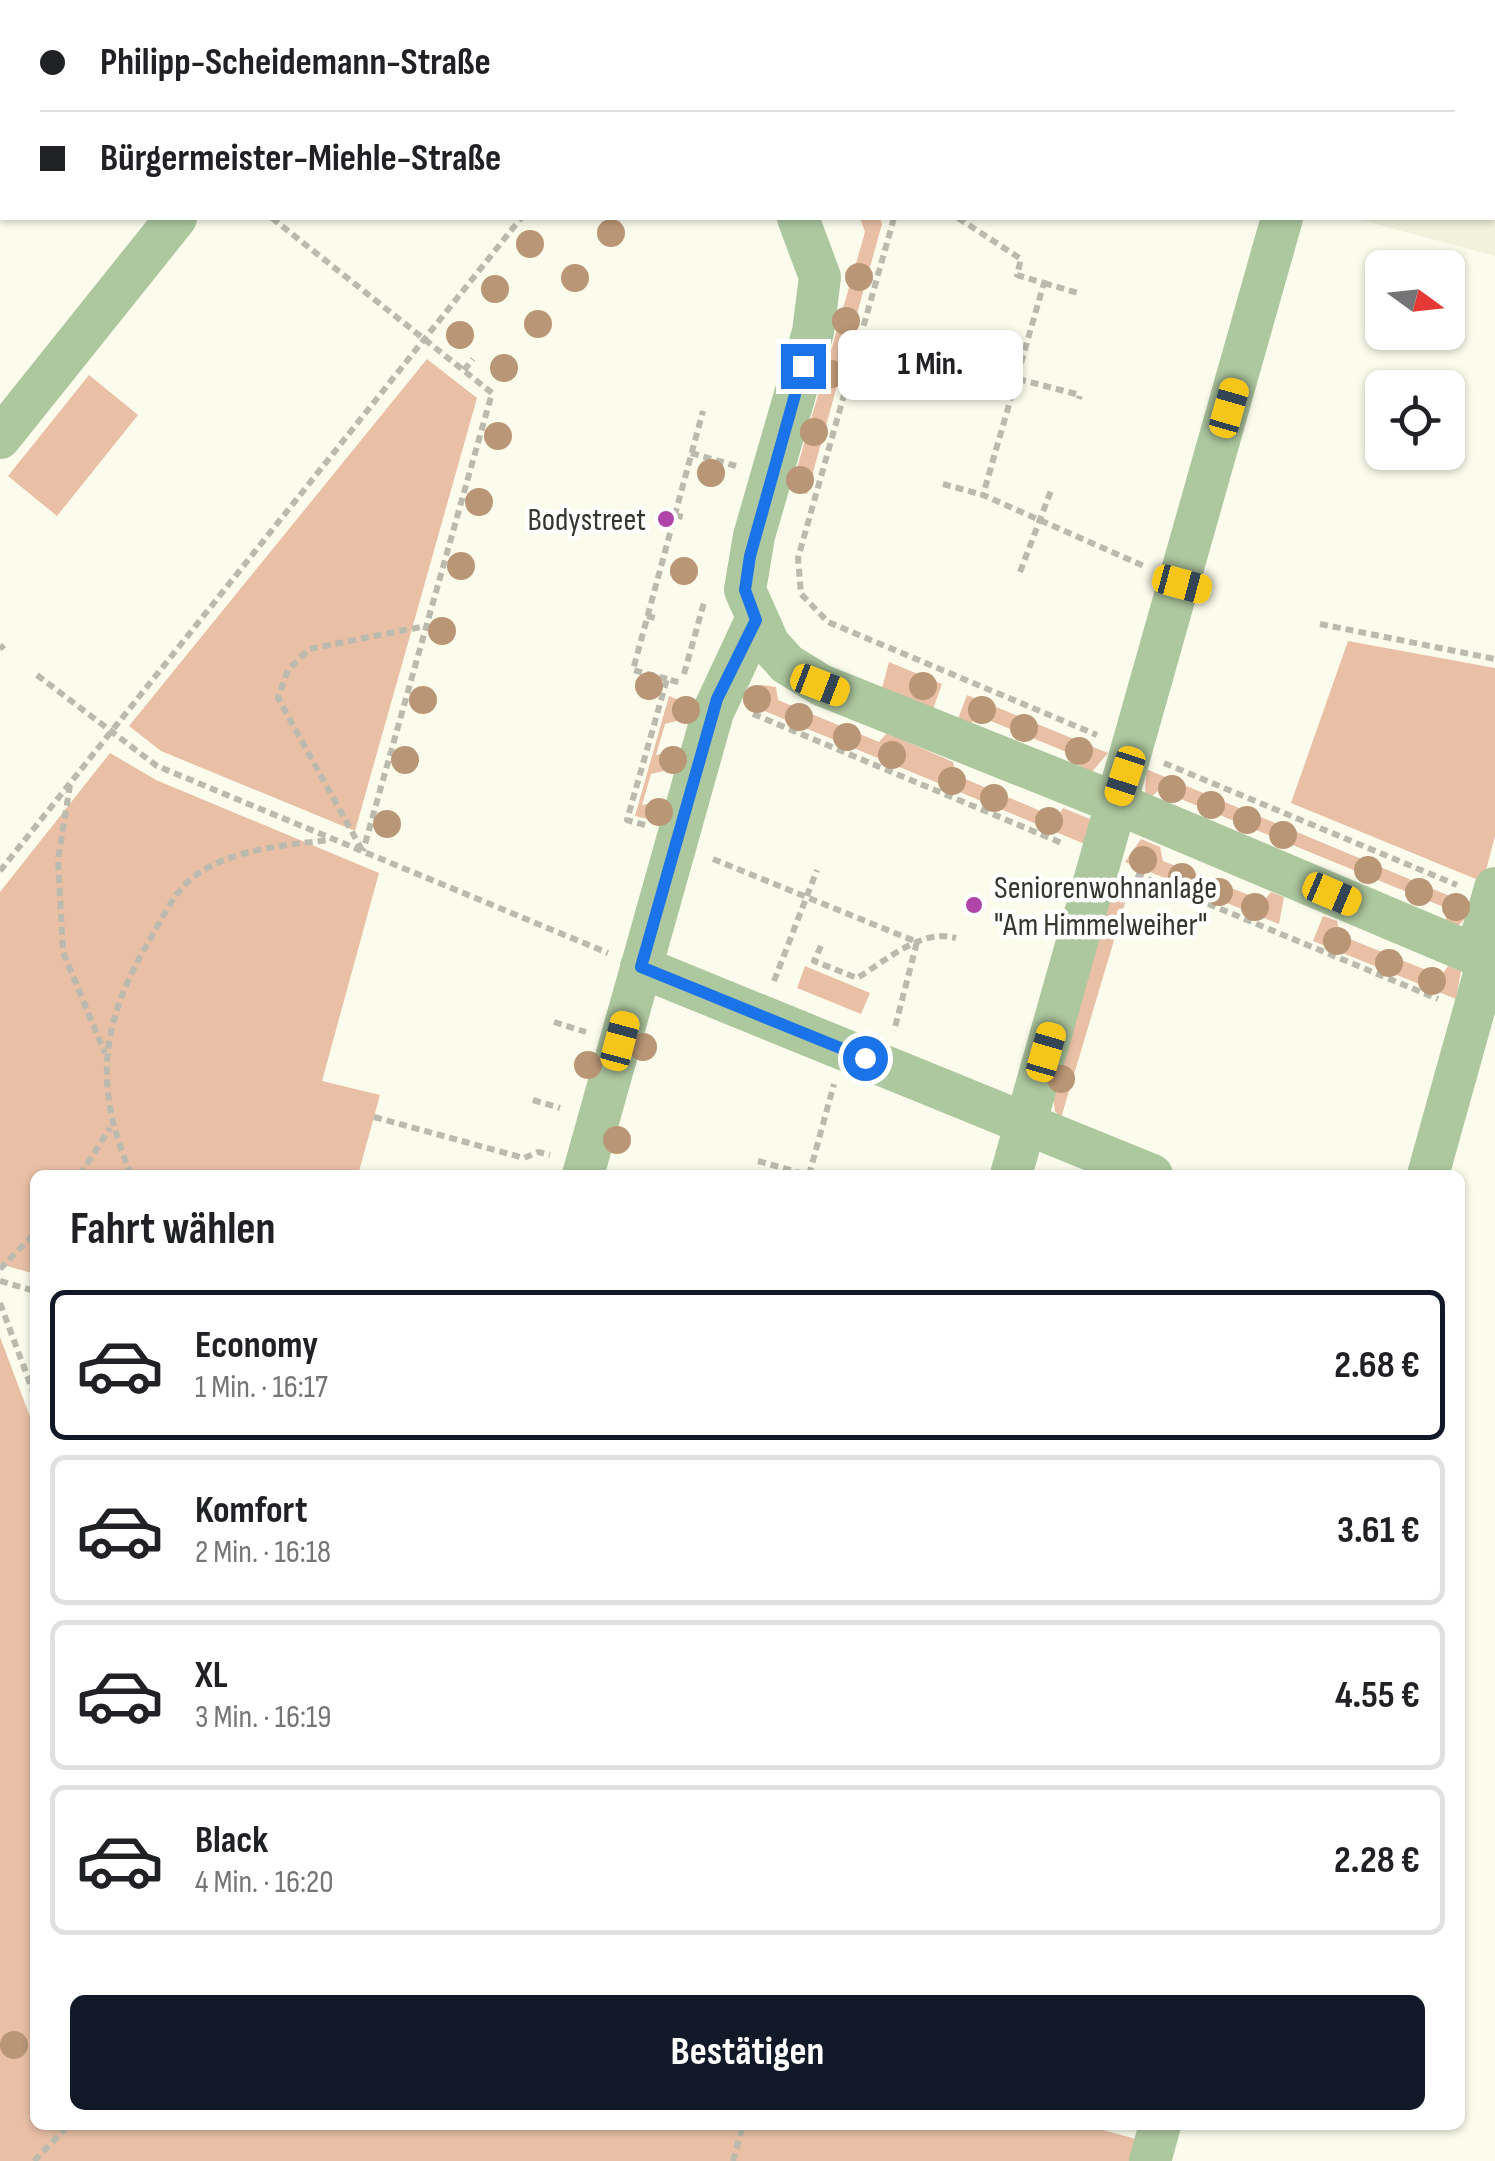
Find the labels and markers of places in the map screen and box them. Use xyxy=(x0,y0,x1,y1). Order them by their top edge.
place label: Bodystreet xyxy=(527,501,646,540)
marker: Bodystreet xyxy=(655,508,677,530)
place label: Seniorenwohnanlage "Am Himmelweiher" xyxy=(994,869,1217,945)
marker: Seniorenwohnanlage "Am Himmelweiher" xyxy=(963,894,985,916)

